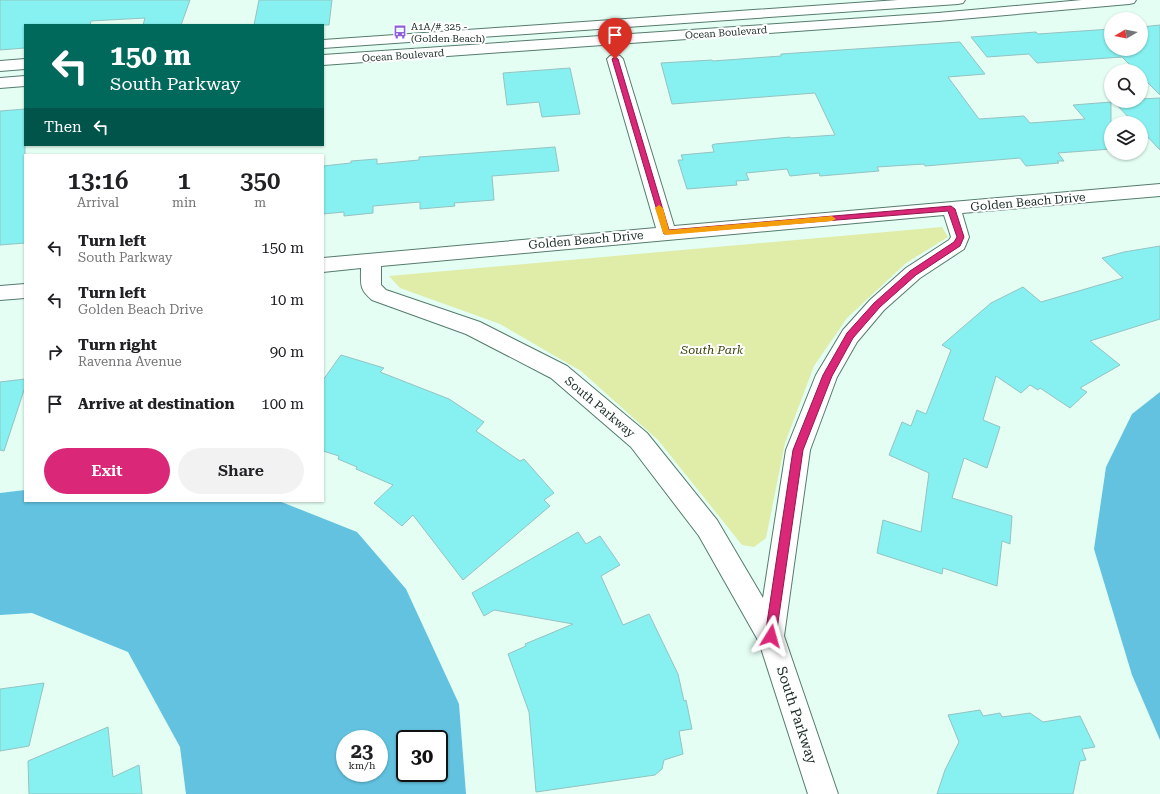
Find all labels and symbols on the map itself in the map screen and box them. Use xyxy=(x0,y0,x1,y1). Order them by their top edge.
north arrow xyxy=(1104,12,1148,56)
pin xyxy=(598,18,632,59)
place label: A1A/# 325 - (Golden Beach) xyxy=(411,21,485,44)
bus stop icon: A1A/# 325 - (Golden Beach) xyxy=(392,24,408,40)
street label: Ocean Boulevard xyxy=(685,24,768,41)
street label: Ocean Boulevard xyxy=(362,47,445,64)
street label: Golden Beach Drive xyxy=(970,190,1087,214)
street label: Golden Beach Drive xyxy=(528,228,645,252)
park label: South Park xyxy=(680,343,744,357)
street label: South Parkway xyxy=(562,374,639,441)
position arrow xyxy=(750,615,792,657)
street label: South Parkway xyxy=(774,664,821,767)
speed limit sign: 30 xyxy=(396,730,448,782)

